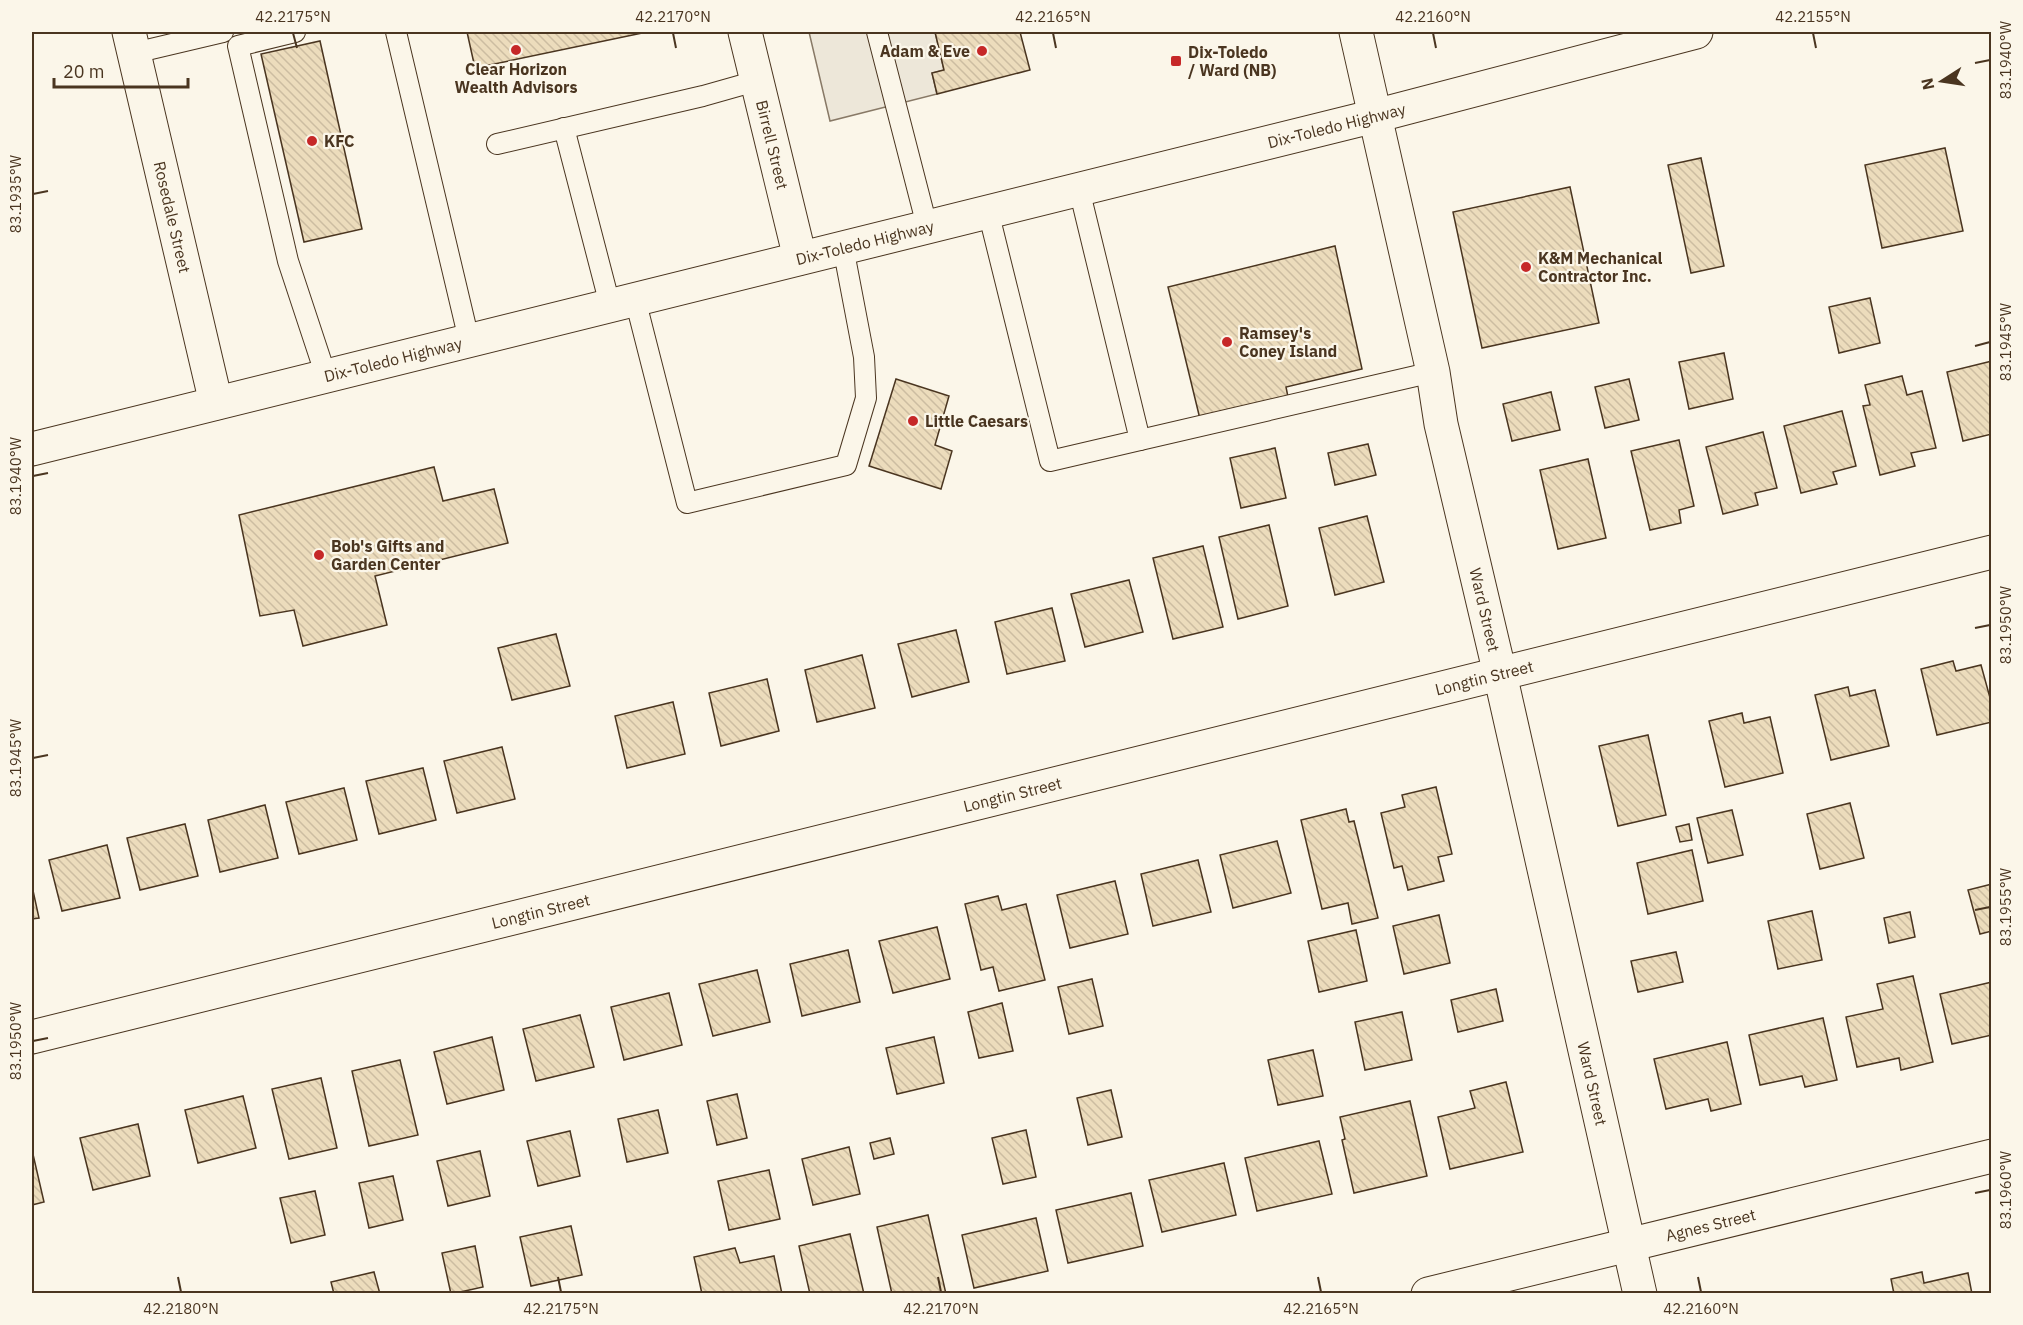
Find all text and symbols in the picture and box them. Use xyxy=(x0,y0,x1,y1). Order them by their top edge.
text: 42.2175°N xyxy=(255,7,331,26)
text: 42.2170°N xyxy=(635,7,711,26)
text: 42.2165°N xyxy=(1015,7,1091,26)
text: 42.2160°N xyxy=(1395,7,1471,26)
text: 42.2155°N xyxy=(1775,7,1851,26)
text: 83.1940°W xyxy=(1996,20,2015,99)
place label: Adam & Eve xyxy=(880,41,970,61)
place label: Dix-Toledo / Ward (NB) xyxy=(1188,42,1276,80)
marker: Clear Horizon Wealth Advisors xyxy=(509,43,523,57)
marker: Adam & Eve xyxy=(975,44,989,58)
scale bar xyxy=(54,51,188,89)
north arrow xyxy=(1912,51,1972,111)
marker: Dix-Toledo / Ward (NB) xyxy=(1169,54,1183,68)
place label: Clear Horizon Wealth Advisors xyxy=(455,59,577,97)
text: 20 m xyxy=(63,60,105,83)
text: N xyxy=(1916,76,1938,92)
street label: Birrell Street xyxy=(752,98,793,191)
street label: Dix-Toledo Highway xyxy=(1265,98,1408,152)
place label: KFC xyxy=(324,131,354,151)
marker: KFC xyxy=(305,134,319,148)
text: 83.1935°W xyxy=(6,154,25,233)
street label: Rosedale Street xyxy=(150,159,195,275)
street label: Dix-Toledo Highway xyxy=(794,216,936,269)
place label: K&M Mechanical Contractor Inc. xyxy=(1538,248,1663,286)
marker: K&M Mechanical Contractor Inc. xyxy=(1519,260,1533,274)
text: 83.1945°W xyxy=(1996,302,2015,381)
place label: Ramsey's Coney Island xyxy=(1239,323,1337,361)
street label: Dix-Toledo Highway xyxy=(322,333,464,386)
marker: Ramsey's Coney Island xyxy=(1220,335,1234,349)
place label: Little Caesars xyxy=(925,411,1028,431)
marker: Little Caesars xyxy=(906,414,920,428)
text: 83.1940°W xyxy=(6,436,25,515)
place label: Bob's Gifts and Garden Center xyxy=(331,536,444,574)
marker: Bob's Gifts and Garden Center xyxy=(312,548,326,562)
street label: Ward Street xyxy=(1465,566,1504,654)
text: 83.1950°W xyxy=(1996,585,2015,664)
street label: Longtin Street xyxy=(1433,656,1536,699)
text: 83.1945°W xyxy=(6,718,25,797)
street label: Longtin Street xyxy=(961,773,1064,816)
text: 83.1955°W xyxy=(1996,867,2015,946)
street label: Longtin Street xyxy=(489,889,592,933)
text: 83.1950°W xyxy=(6,1001,25,1080)
street label: Ward Street xyxy=(1573,1040,1612,1127)
text: 83.1960°W xyxy=(1996,1150,2015,1229)
street label: Agnes Street xyxy=(1664,1204,1758,1245)
text: 42.2180°N xyxy=(143,1299,219,1318)
text: 42.2175°N xyxy=(523,1299,599,1318)
text: 42.2170°N xyxy=(903,1299,979,1318)
text: 42.2165°N xyxy=(1283,1299,1359,1318)
text: 42.2160°N xyxy=(1663,1299,1739,1318)

